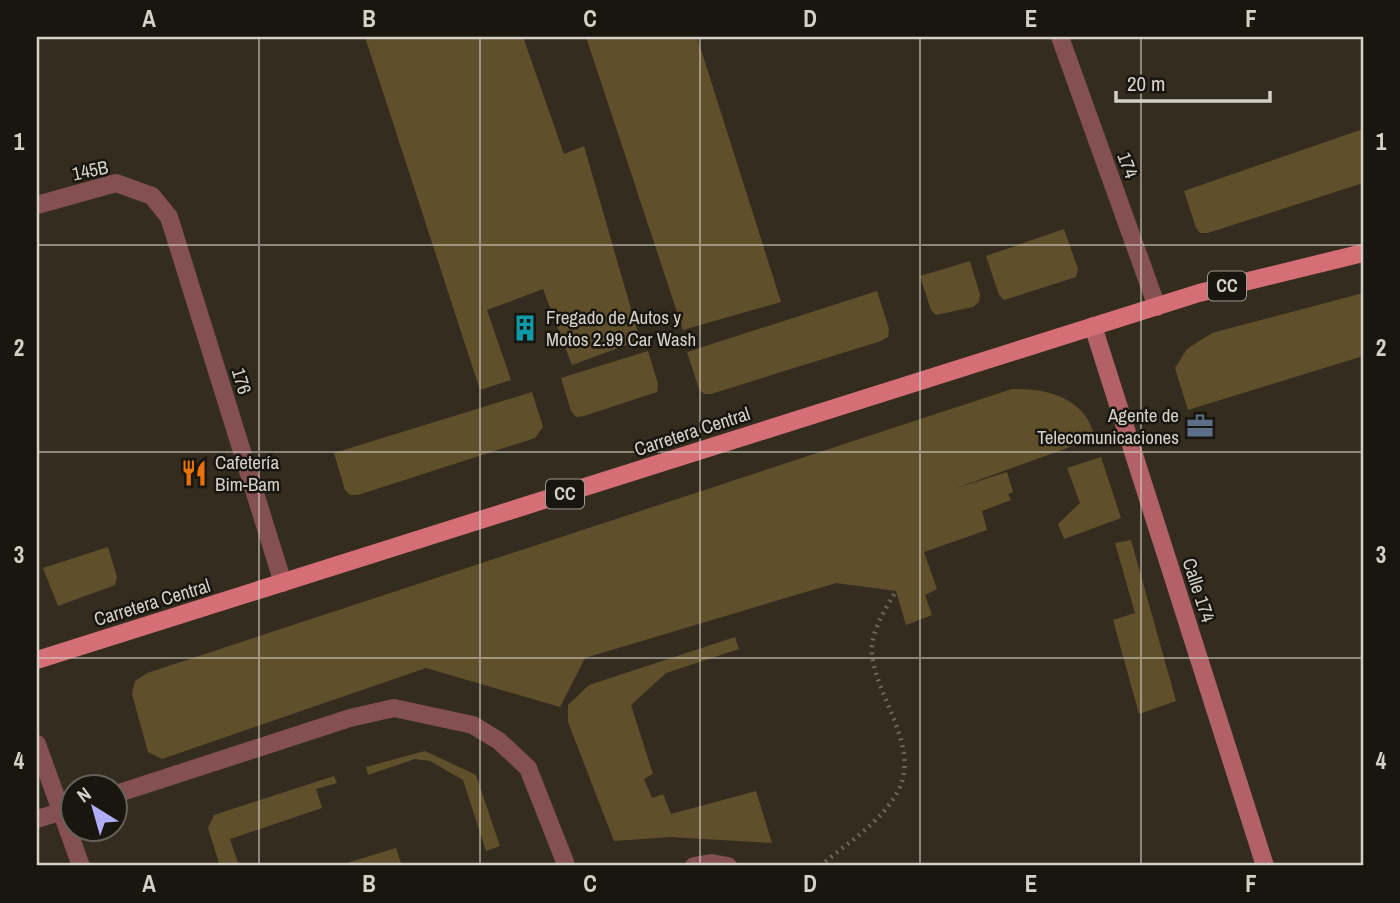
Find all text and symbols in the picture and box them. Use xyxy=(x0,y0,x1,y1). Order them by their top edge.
text: A xyxy=(142,3,156,34)
text: B xyxy=(362,3,376,34)
text: C xyxy=(583,3,597,34)
text: D xyxy=(803,3,817,34)
text: E xyxy=(1025,3,1037,34)
text: F xyxy=(1245,3,1257,34)
scale bar xyxy=(1116,60,1270,104)
text: 20 m xyxy=(1127,69,1165,98)
text: 1 xyxy=(14,126,25,157)
text: 1 xyxy=(1376,126,1387,157)
street label: 174 xyxy=(1111,148,1145,182)
street label: 145B xyxy=(69,154,111,186)
road number: CC xyxy=(1208,272,1246,300)
place label: Fregado de Autos y Motos 2.99 Car Wash xyxy=(546,304,696,352)
building icon: Fregado de Autos y Motos 2.99 Car Wash xyxy=(510,313,540,343)
text: 2 xyxy=(14,332,24,363)
text: 2 xyxy=(1376,332,1386,363)
street label: 176 xyxy=(226,365,258,397)
street label: Carretera Central xyxy=(631,400,753,462)
place label: Agente de Telecomunicaciones xyxy=(1037,402,1179,450)
office icon: Agente de Telecomunicaciones xyxy=(1185,411,1215,441)
place label: Cafetería Bim-Bam xyxy=(215,449,280,497)
restaurant icon: Cafetería Bim-Bam xyxy=(179,458,209,488)
road number: CC xyxy=(546,480,584,508)
text: 3 xyxy=(14,539,24,570)
text: 3 xyxy=(1376,539,1386,570)
street label: Calle 174 xyxy=(1176,555,1222,626)
street label: Carretera Central xyxy=(91,572,213,632)
text: 4 xyxy=(14,745,25,776)
text: 4 xyxy=(1376,745,1387,776)
north arrow xyxy=(60,774,130,844)
text: N xyxy=(71,781,96,808)
text: A xyxy=(142,868,156,899)
text: B xyxy=(362,868,376,899)
text: C xyxy=(583,868,597,899)
text: D xyxy=(803,868,817,899)
text: E xyxy=(1025,868,1037,899)
text: F xyxy=(1245,868,1257,899)

